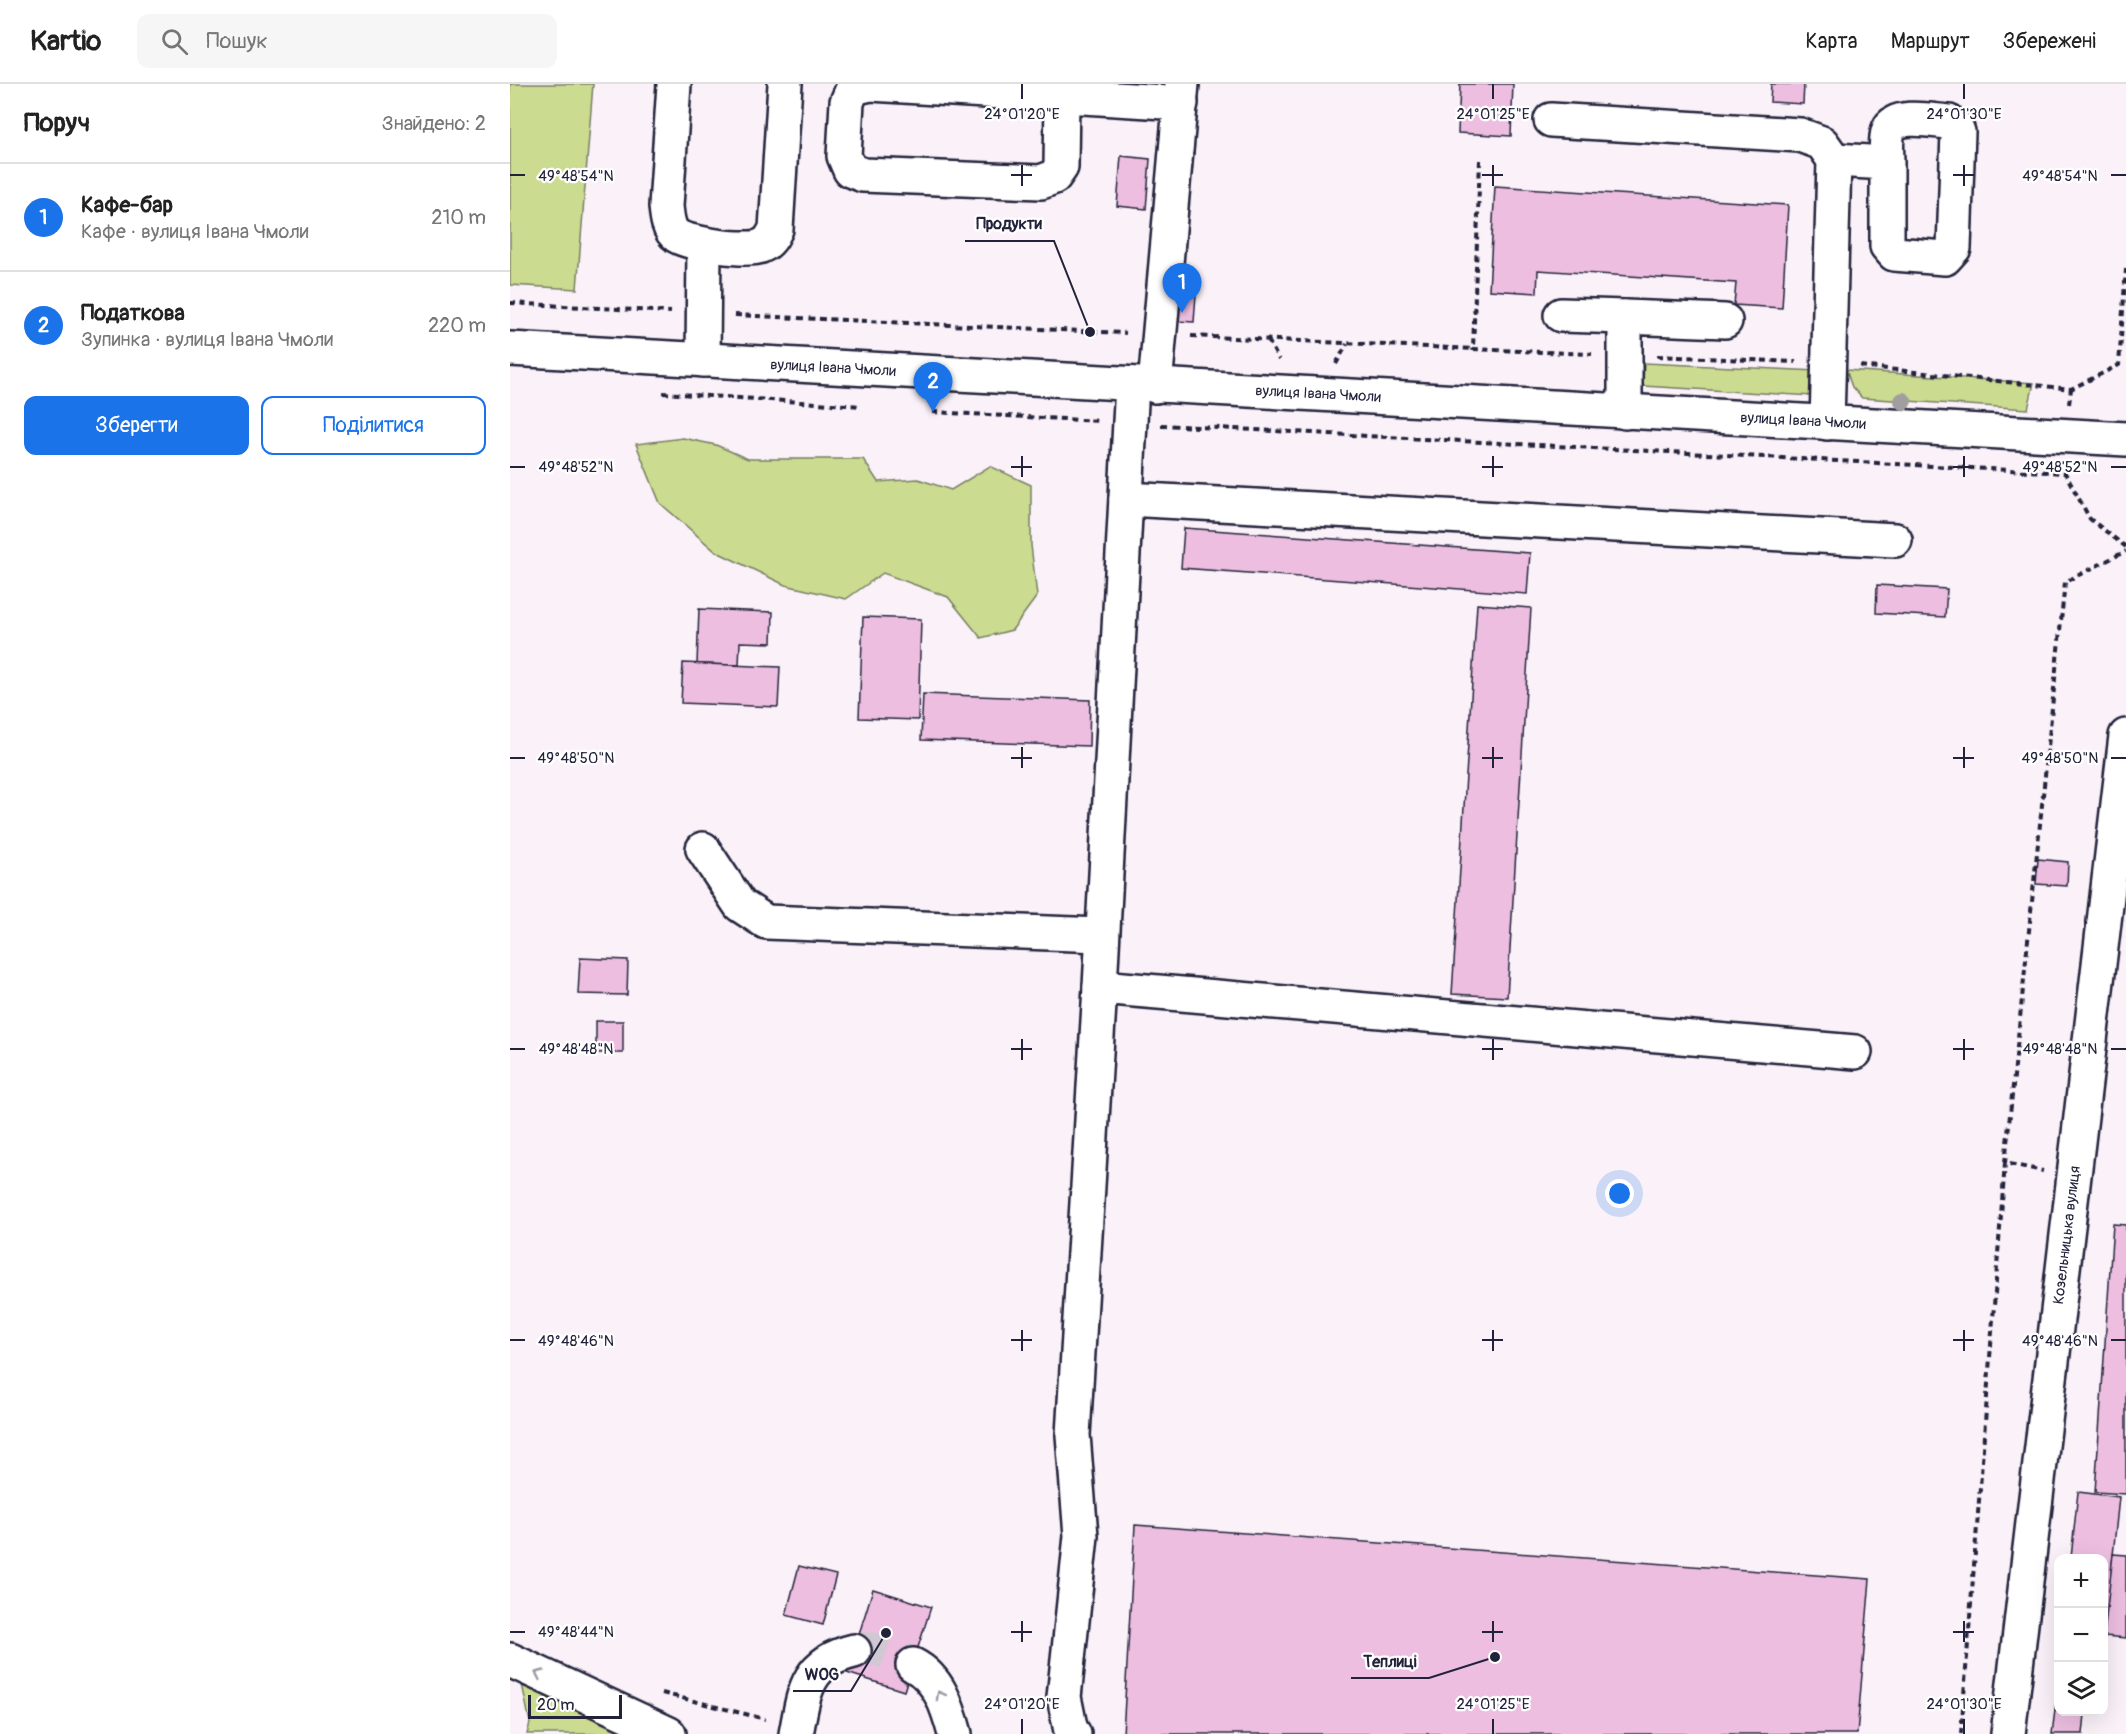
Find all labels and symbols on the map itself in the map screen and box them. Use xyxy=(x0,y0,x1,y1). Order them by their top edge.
text: 24°01'20"E xyxy=(984,105,1060,124)
text: 24°01'25"E xyxy=(1456,105,1530,124)
text: 24°01'30"E xyxy=(1926,105,2002,124)
text: 49°48'54"N xyxy=(538,167,614,186)
text: 49°48'54"N xyxy=(2022,167,2098,186)
callout: Продукти xyxy=(965,207,1054,241)
text: Продукти xyxy=(976,214,1043,234)
pin: 1 xyxy=(1162,264,1202,313)
street label: вулиця Івана Чмоли xyxy=(770,355,897,381)
pin: 2 xyxy=(914,362,952,412)
street label: вулиця Івана Чмоли xyxy=(1255,381,1382,407)
street label: вулиця Івана Чмоли xyxy=(1740,408,1867,434)
text: 49°48'52"N xyxy=(539,458,613,477)
text: 49°48'52"N xyxy=(2023,458,2097,477)
text: 49°48'50"N xyxy=(538,749,614,768)
text: 49°48'50"N xyxy=(2022,749,2098,768)
text: 49°48'48"N xyxy=(539,1040,613,1059)
text: 49°48'48"N xyxy=(2023,1040,2097,1059)
street label: Козельницька вулиця xyxy=(2049,1165,2085,1305)
your location xyxy=(1605,1179,1634,1208)
text: 49°48'46"N xyxy=(538,1332,614,1351)
text: 49°48'46"N xyxy=(2022,1332,2098,1351)
text: 49°48'44"N xyxy=(538,1623,614,1642)
callout: Теплиці xyxy=(1351,1644,1429,1678)
text: Теплиці xyxy=(1362,1652,1417,1672)
callout: WOG xyxy=(793,1657,851,1691)
text: WOG xyxy=(805,1665,840,1685)
one-way arrow xyxy=(535,1669,546,1681)
one-way arrow xyxy=(936,1691,947,1701)
scale bar xyxy=(528,1692,622,1720)
text: 24°01'20"E xyxy=(984,1695,1060,1714)
text: 24°01'25"E xyxy=(1456,1695,1530,1714)
text: 24°01'30"E xyxy=(1926,1695,2002,1714)

